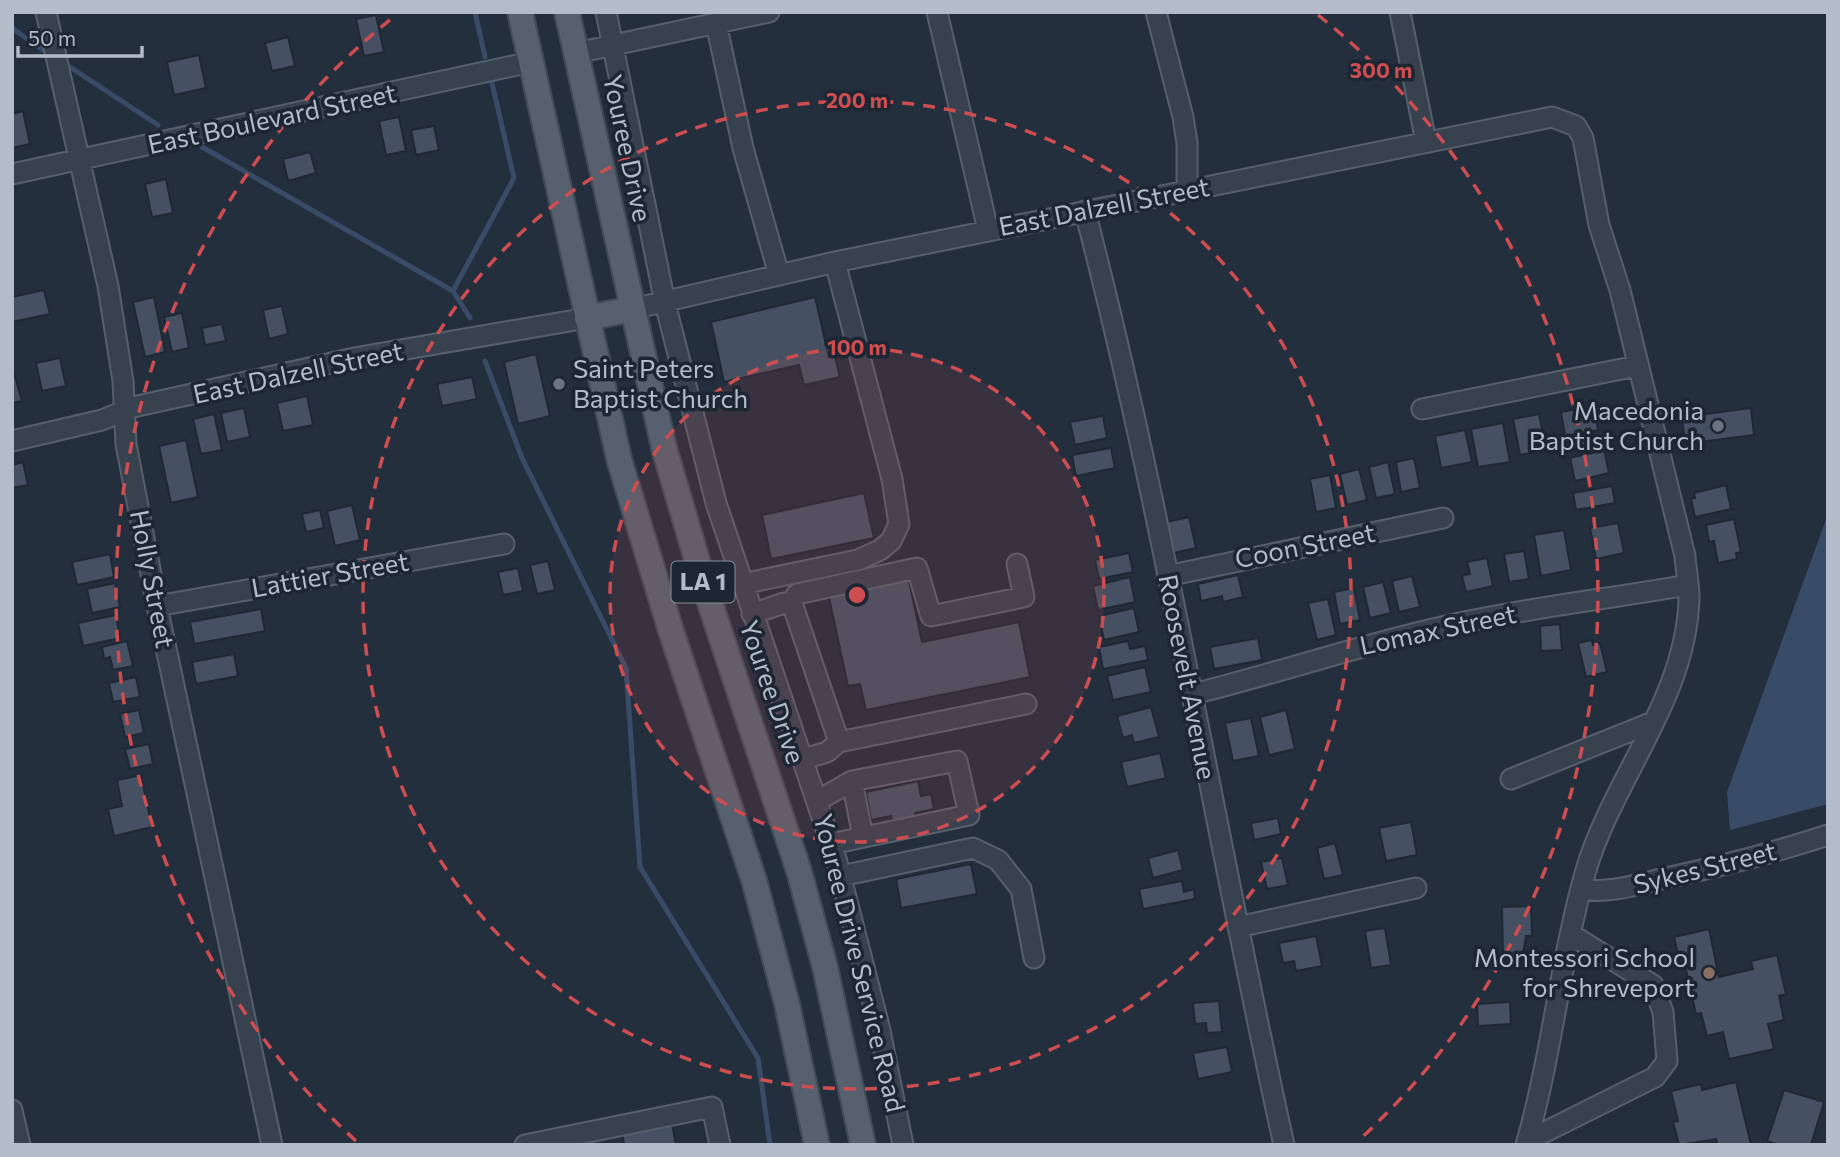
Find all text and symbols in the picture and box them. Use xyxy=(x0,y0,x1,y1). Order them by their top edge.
scale bar xyxy=(18,14,142,58)
text: 50 m xyxy=(28,25,76,50)
text: 300 m xyxy=(1350,57,1412,82)
street label: Youree Drive xyxy=(598,71,659,224)
street label: East Boulevard Street xyxy=(145,76,399,159)
text: 200 m xyxy=(826,87,888,112)
street label: East Dalzell Street xyxy=(996,170,1212,241)
street label: East Dalzell Street xyxy=(190,334,406,409)
text: 100 m xyxy=(827,334,887,359)
place label: Saint Peters Baptist Church xyxy=(573,352,748,413)
marker: Saint Peters Baptist Church xyxy=(551,376,567,392)
place label: Macedonia Baptist Church xyxy=(1529,394,1704,455)
marker: Macedonia Baptist Church xyxy=(1710,418,1726,434)
street label: Holly Street xyxy=(125,507,182,650)
street label: Coon Street xyxy=(1232,516,1377,573)
street label: Lattier Street xyxy=(249,544,411,603)
road number: LA 1 xyxy=(672,562,734,602)
street label: Roosevelt Avenue xyxy=(1153,572,1224,782)
centre of rings xyxy=(845,583,869,607)
street label: Lomax Street xyxy=(1357,597,1519,660)
street label: Youree Drive xyxy=(734,616,812,767)
street label: Youree Drive Service Road xyxy=(808,810,913,1115)
street label: Sykes Street xyxy=(1630,834,1779,899)
place label: Montessori School for Shreveport xyxy=(1474,941,1695,1002)
marker: Montessori School for Shreveport xyxy=(1701,965,1717,981)

